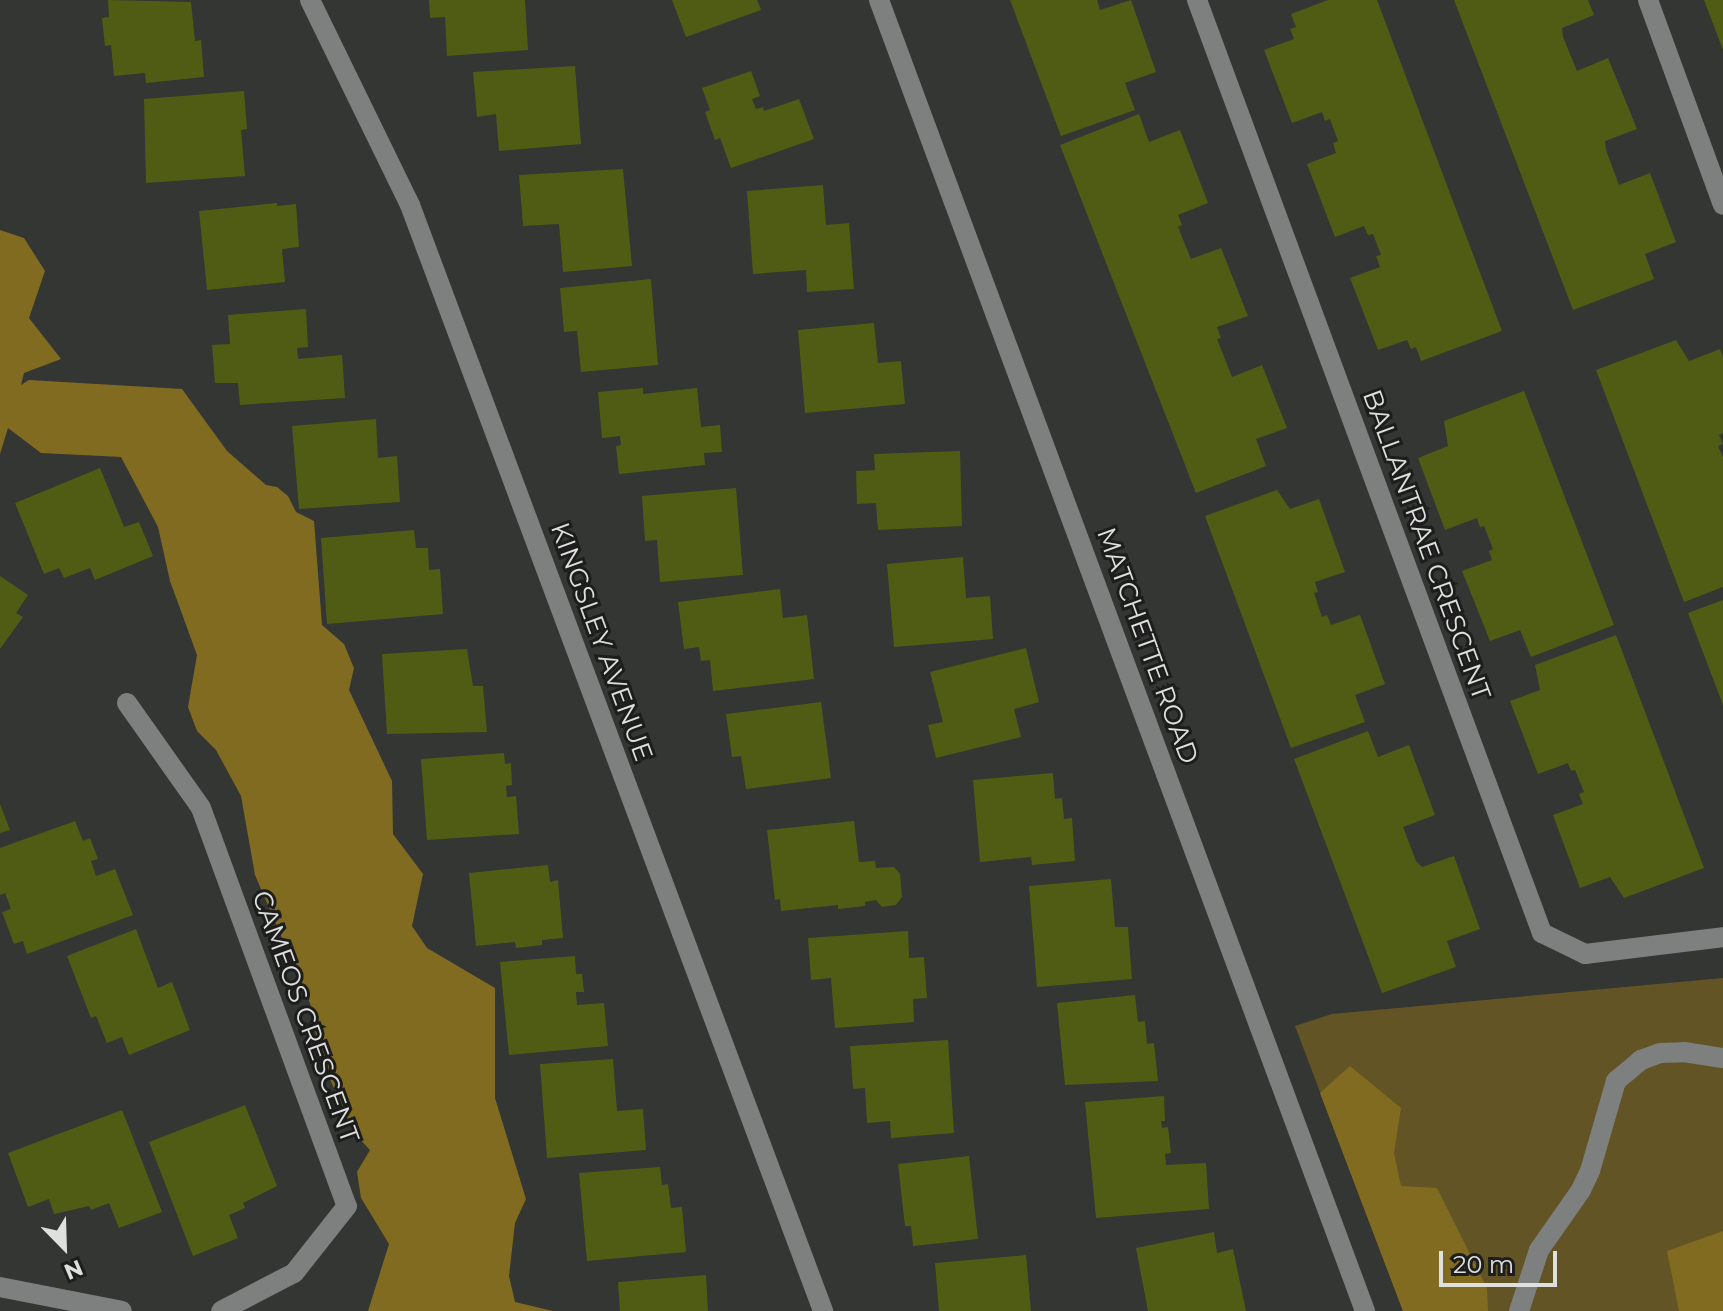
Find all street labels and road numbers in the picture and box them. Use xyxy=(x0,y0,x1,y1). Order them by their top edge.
street label: BALLANTRAE CRESCENT xyxy=(1355,386,1497,704)
street label: KINGSLEY AVENUE xyxy=(543,519,659,765)
street label: MATCHETTE ROAD xyxy=(1090,524,1204,768)
street label: CAMEOS CRESCENT xyxy=(245,887,365,1147)

